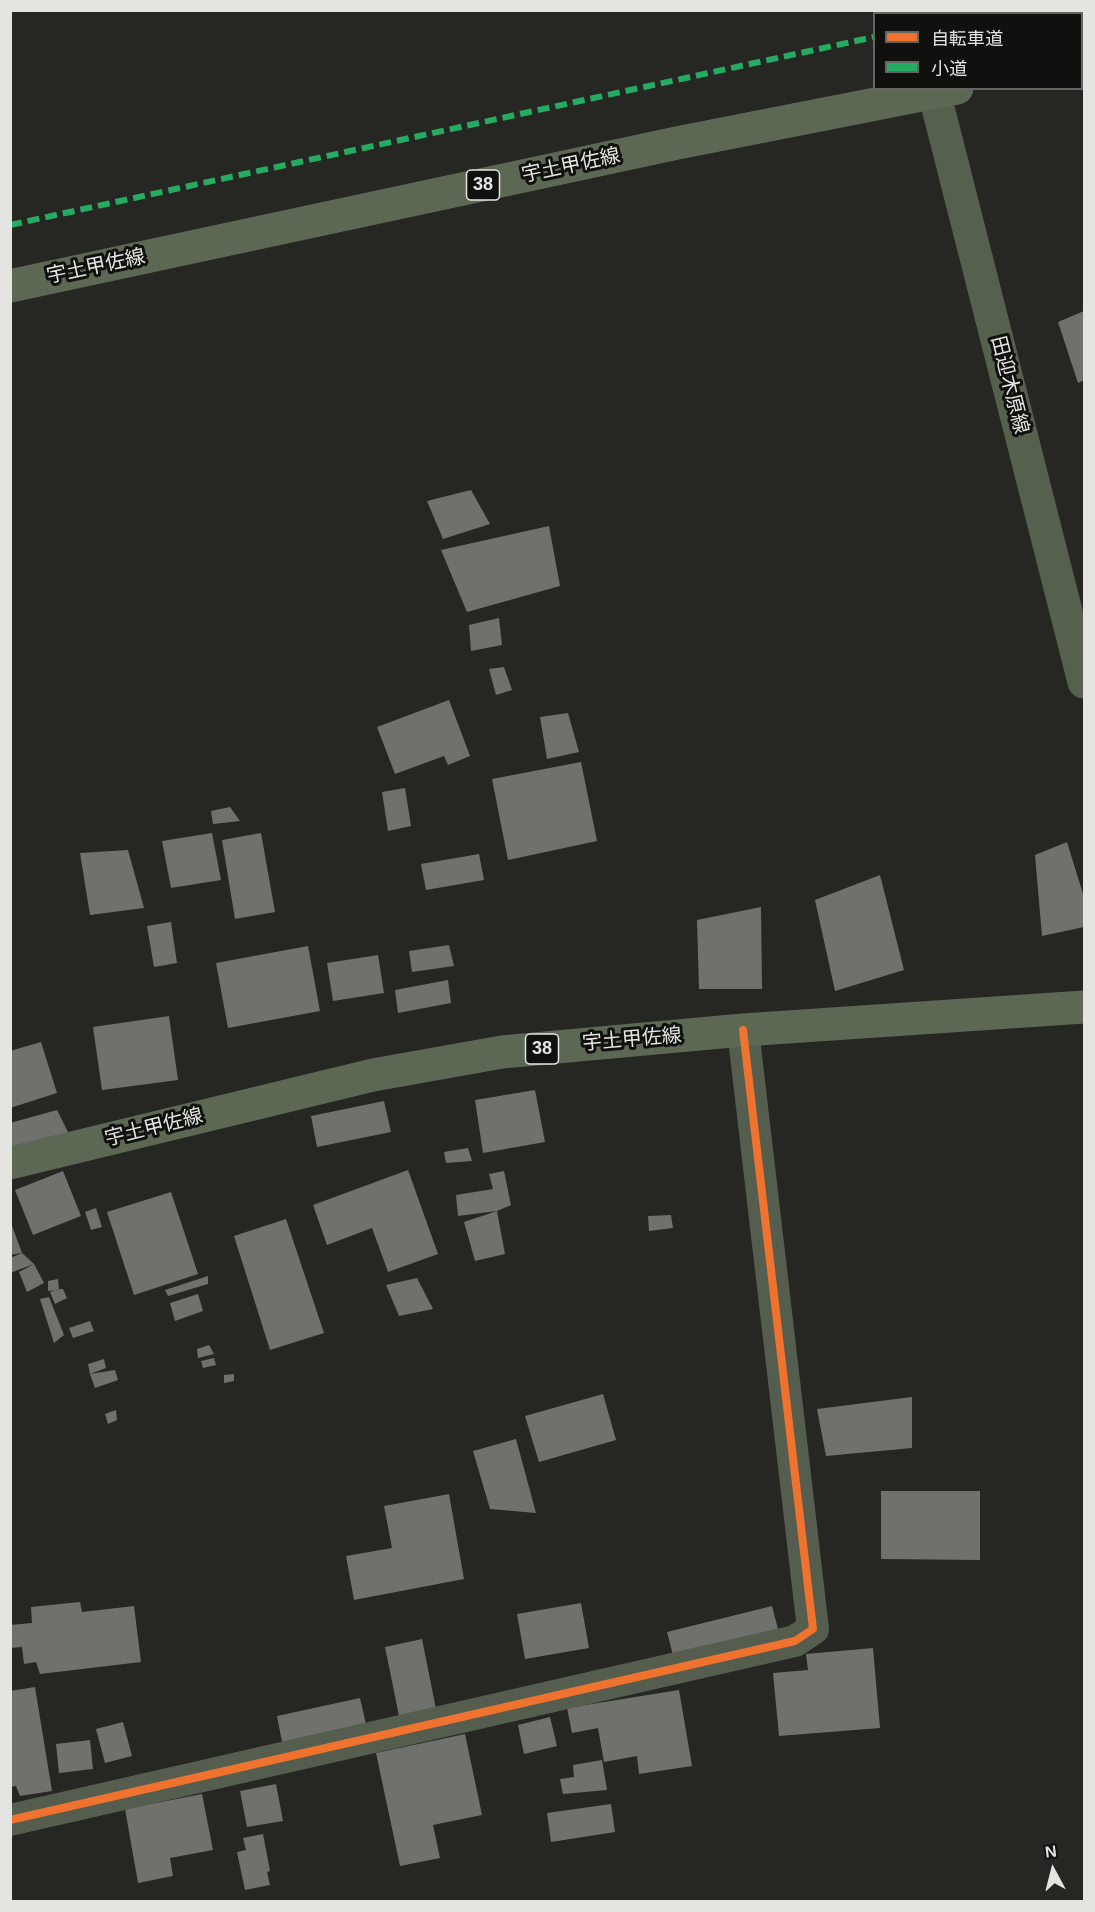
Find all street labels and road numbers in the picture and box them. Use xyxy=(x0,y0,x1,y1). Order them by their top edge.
street label: 宇土甲佐線 xyxy=(520,144,622,188)
road number: 38 xyxy=(466,170,500,200)
street label: 宇土甲佐線 xyxy=(45,245,147,289)
street label: 田迎木原線 xyxy=(985,334,1033,436)
street label: 宇土甲佐線 xyxy=(581,1024,683,1056)
road number: 38 xyxy=(526,1034,558,1064)
street label: 宇土甲佐線 xyxy=(103,1104,205,1152)

